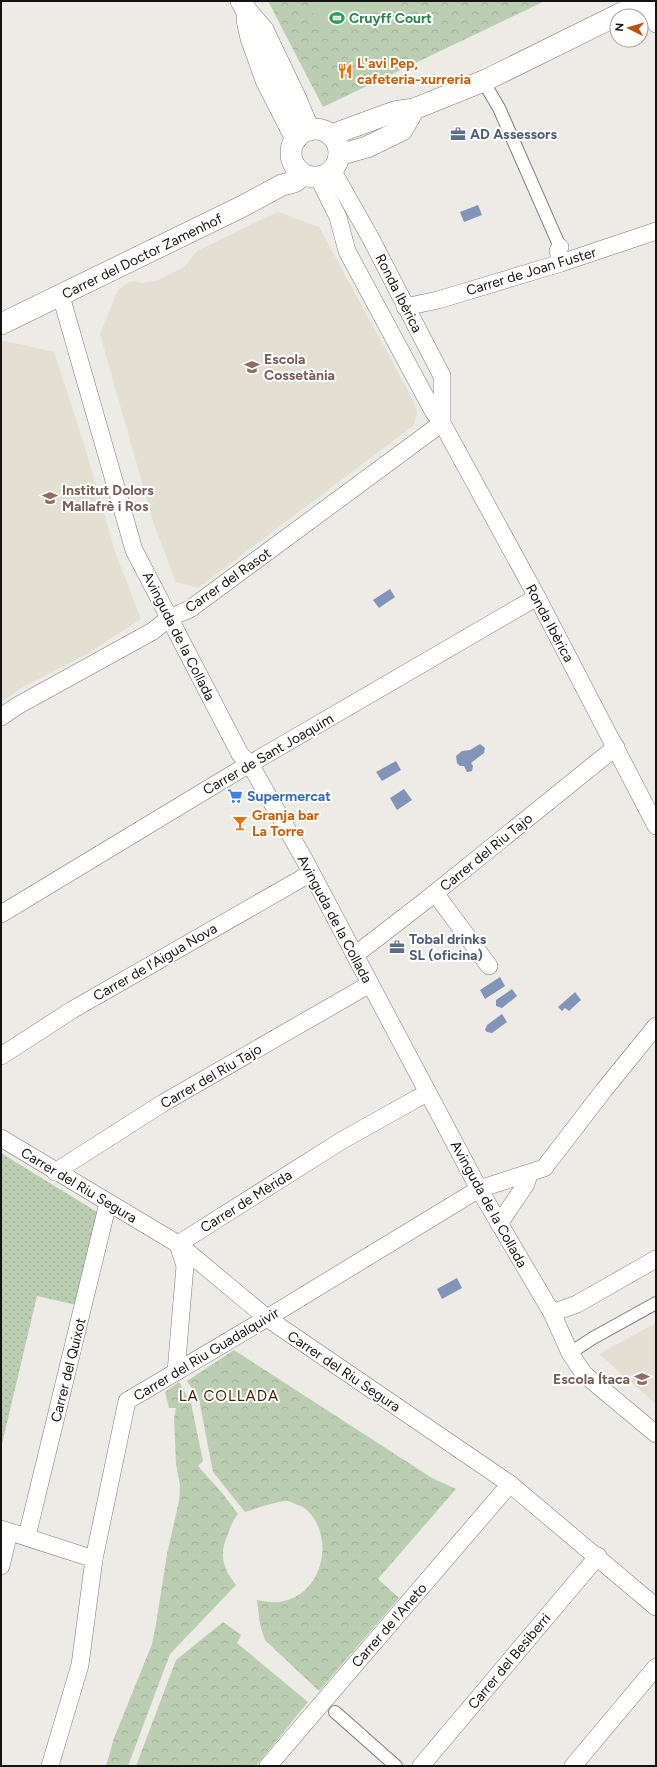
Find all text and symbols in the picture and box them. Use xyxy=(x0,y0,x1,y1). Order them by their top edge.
north arrow xyxy=(609,8,649,48)
sports icon: Cruyff Court xyxy=(328,9,346,27)
place label: Cruyff Court xyxy=(349,10,432,27)
text: N xyxy=(613,22,626,32)
place label: L'avi Pep, cafeteria-xurreria xyxy=(357,55,471,88)
restaurant icon: L'avi Pep, cafeteria-xurreria xyxy=(336,62,354,80)
office icon: AD Assessors xyxy=(449,125,467,143)
place label: AD Assessors xyxy=(470,126,557,143)
street label: Carrer del Doctor Zamenhof xyxy=(59,210,226,303)
street label: Carrer de Joan Fuster xyxy=(464,244,598,299)
street label: Ronda Ibèrica xyxy=(371,251,426,335)
place label: Escola Cossetània xyxy=(264,351,335,384)
school or university icon: Escola Cossetània xyxy=(243,358,261,376)
place label: Institut Dolors Mallafrè i Ros xyxy=(62,482,154,515)
school or university icon: Institut Dolors Mallafrè i Ros xyxy=(41,489,59,507)
street label: Carrer del Rasot xyxy=(182,545,274,616)
street label: Avinguda de la Collada xyxy=(139,569,218,703)
street label: Ronda Ibèrica xyxy=(522,581,577,665)
street label: Carrer de Sant Joaquim xyxy=(200,710,337,799)
supermarket icon: Supermercat xyxy=(226,787,244,805)
place label: Supermercat xyxy=(247,788,331,805)
place label: Granja bar La Torre xyxy=(252,807,320,840)
street label: Carrer del Riu Tajo xyxy=(437,810,536,895)
bar icon: Granja bar La Torre xyxy=(231,814,249,832)
street label: Avinguda de la Collada xyxy=(294,852,375,986)
street label: Carrer de l'Aigua Nova xyxy=(90,920,220,1005)
place label: Tobal drinks SL (oficina) xyxy=(409,931,487,964)
office icon: Tobal drinks SL (oficina) xyxy=(388,938,406,956)
street label: Carrer del Riu Tajo xyxy=(158,1041,265,1112)
street label: Avinguda de la Collada xyxy=(447,1138,530,1271)
street label: Carrer del Riu Segura xyxy=(18,1144,140,1227)
street label: Carrer de Mèrida xyxy=(197,1166,295,1236)
street label: Carrer del Riu Guadalquivir xyxy=(130,1304,282,1405)
street label: Carrer del Quixot xyxy=(47,1316,90,1424)
street label: Carrer del Riu Segura xyxy=(284,1327,403,1415)
school or university icon: Escola Ítaca xyxy=(633,1370,651,1388)
place label: Escola Ítaca xyxy=(553,1371,630,1388)
district label: LA COLLADA xyxy=(179,1387,279,1405)
street label: Carrer de l'Aneto xyxy=(348,1580,431,1671)
street label: Carrer del Besiberri xyxy=(464,1610,554,1713)

